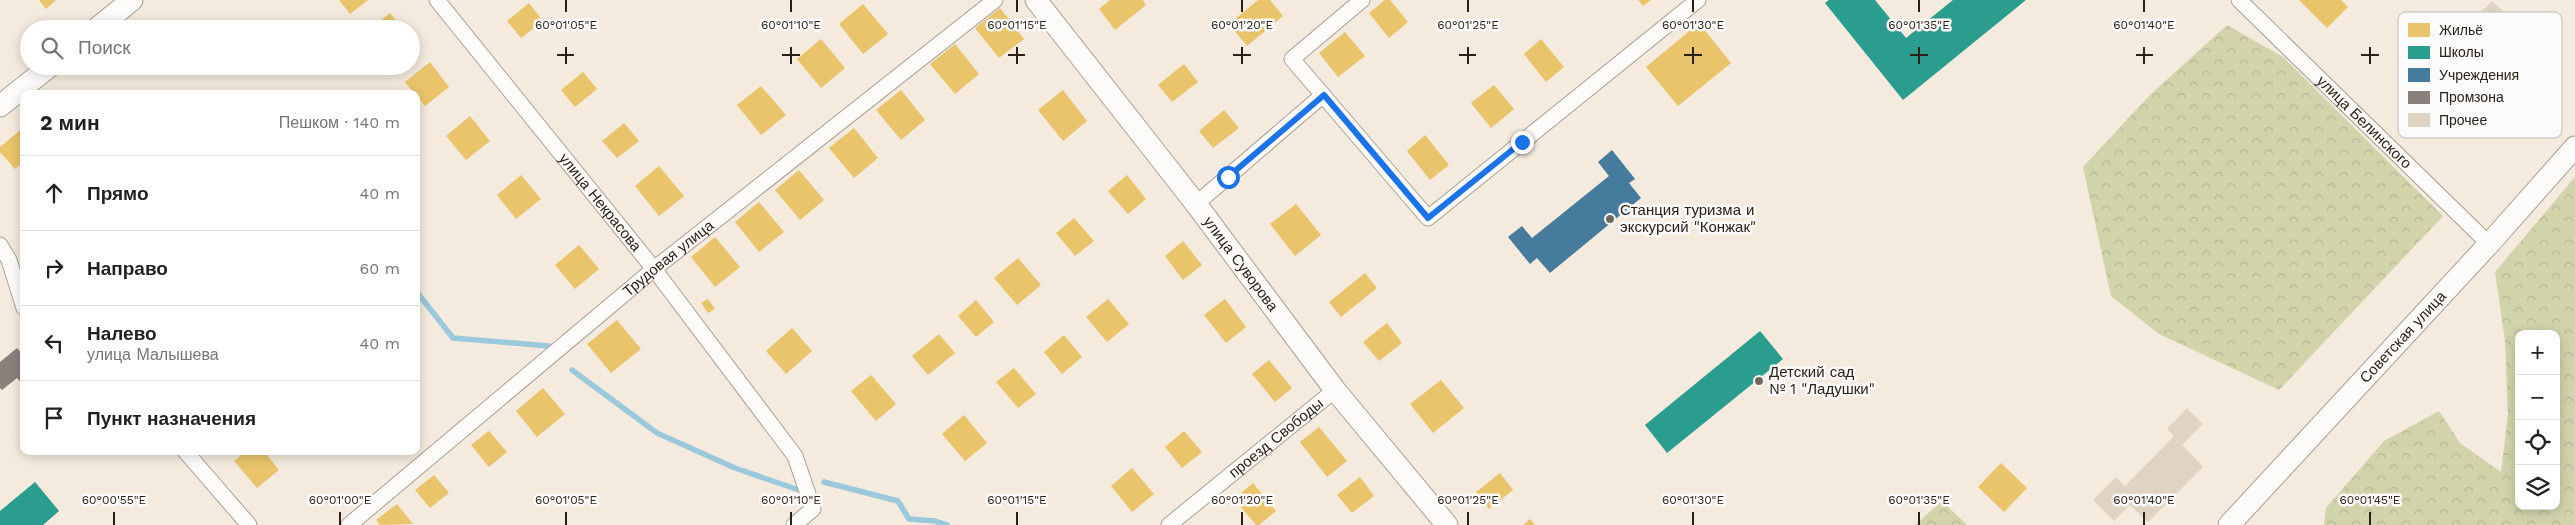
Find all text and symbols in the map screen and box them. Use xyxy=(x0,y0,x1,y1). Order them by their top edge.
legend xyxy=(2398,12,2562,138)
text: 60°01'05"E xyxy=(535,18,597,32)
text: 60°01'10"E xyxy=(761,18,821,32)
text: 60°01'15"E xyxy=(987,18,1047,32)
text: 60°01'20"E xyxy=(1211,18,1273,32)
text: 60°01'25"E xyxy=(1437,18,1499,32)
text: 60°01'30"E xyxy=(1662,18,1724,32)
text: 60°01'35"E xyxy=(1888,18,1950,32)
text: 60°01'40"E xyxy=(2113,18,2175,32)
search box xyxy=(20,20,420,75)
text: Жильё xyxy=(2439,22,2483,38)
icon: search xyxy=(38,34,66,62)
text: Поиск xyxy=(78,36,131,59)
text: Школы xyxy=(2439,44,2484,60)
text: Учреждения xyxy=(2439,67,2519,83)
street label: улица Белинского xyxy=(2313,72,2415,173)
text: Промзона xyxy=(2439,89,2504,105)
text: 2 мин xyxy=(40,110,100,135)
text: Прочее xyxy=(2439,112,2487,128)
text: Пешком · 140 m xyxy=(279,113,400,132)
route end xyxy=(1511,131,1534,154)
street label: улица Некрасова xyxy=(555,150,646,256)
route start xyxy=(1217,166,1240,189)
icon: ahead xyxy=(40,179,68,207)
text: Прямо xyxy=(87,182,149,205)
text: 40 m xyxy=(360,184,400,203)
place label: Станция туризма и экскурсий "Конжак" xyxy=(1620,201,1756,236)
street label: улица Суворова xyxy=(1199,213,1282,315)
marker: Станция туризма и экскурсий "Конжак" xyxy=(1604,213,1616,225)
street label: Трудовая улица xyxy=(619,216,718,300)
icon: right xyxy=(40,254,68,282)
text: Направо xyxy=(87,257,168,280)
text: 60 m xyxy=(360,259,400,278)
street label: Советская улица xyxy=(2356,287,2450,387)
text: Налево xyxy=(87,322,157,345)
icon: left xyxy=(40,329,68,357)
map controls xyxy=(2515,330,2560,510)
button: + xyxy=(2515,330,2560,375)
text: 40 m xyxy=(360,334,400,353)
text: улица Малышева xyxy=(87,345,219,364)
place label: Детский сад № 1 "Ладушки" xyxy=(1769,363,1875,398)
marker: Детский сад № 1 "Ладушки" xyxy=(1753,375,1765,387)
button: − xyxy=(2515,375,2560,420)
street label: проезд Свободы xyxy=(1225,394,1327,482)
icon: arrive xyxy=(40,404,68,432)
text: Пункт назначения xyxy=(87,407,256,430)
button: locate xyxy=(2515,420,2560,465)
button: layers xyxy=(2515,465,2560,510)
text: 60°00'55"E xyxy=(82,493,147,507)
text: 60°01'00"E xyxy=(309,493,372,507)
text: 60°01'05"E xyxy=(535,493,597,507)
text: 60°01'10"E xyxy=(761,493,821,507)
text: 60°01'15"E xyxy=(987,493,1047,507)
text: 60°01'20"E xyxy=(1211,493,1273,507)
text: 60°01'25"E xyxy=(1437,493,1499,507)
text: 60°01'30"E xyxy=(1662,493,1724,507)
text: 60°01'35"E xyxy=(1888,493,1950,507)
text: 60°01'40"E xyxy=(2113,493,2175,507)
text: 60°01'45"E xyxy=(2340,493,2401,507)

